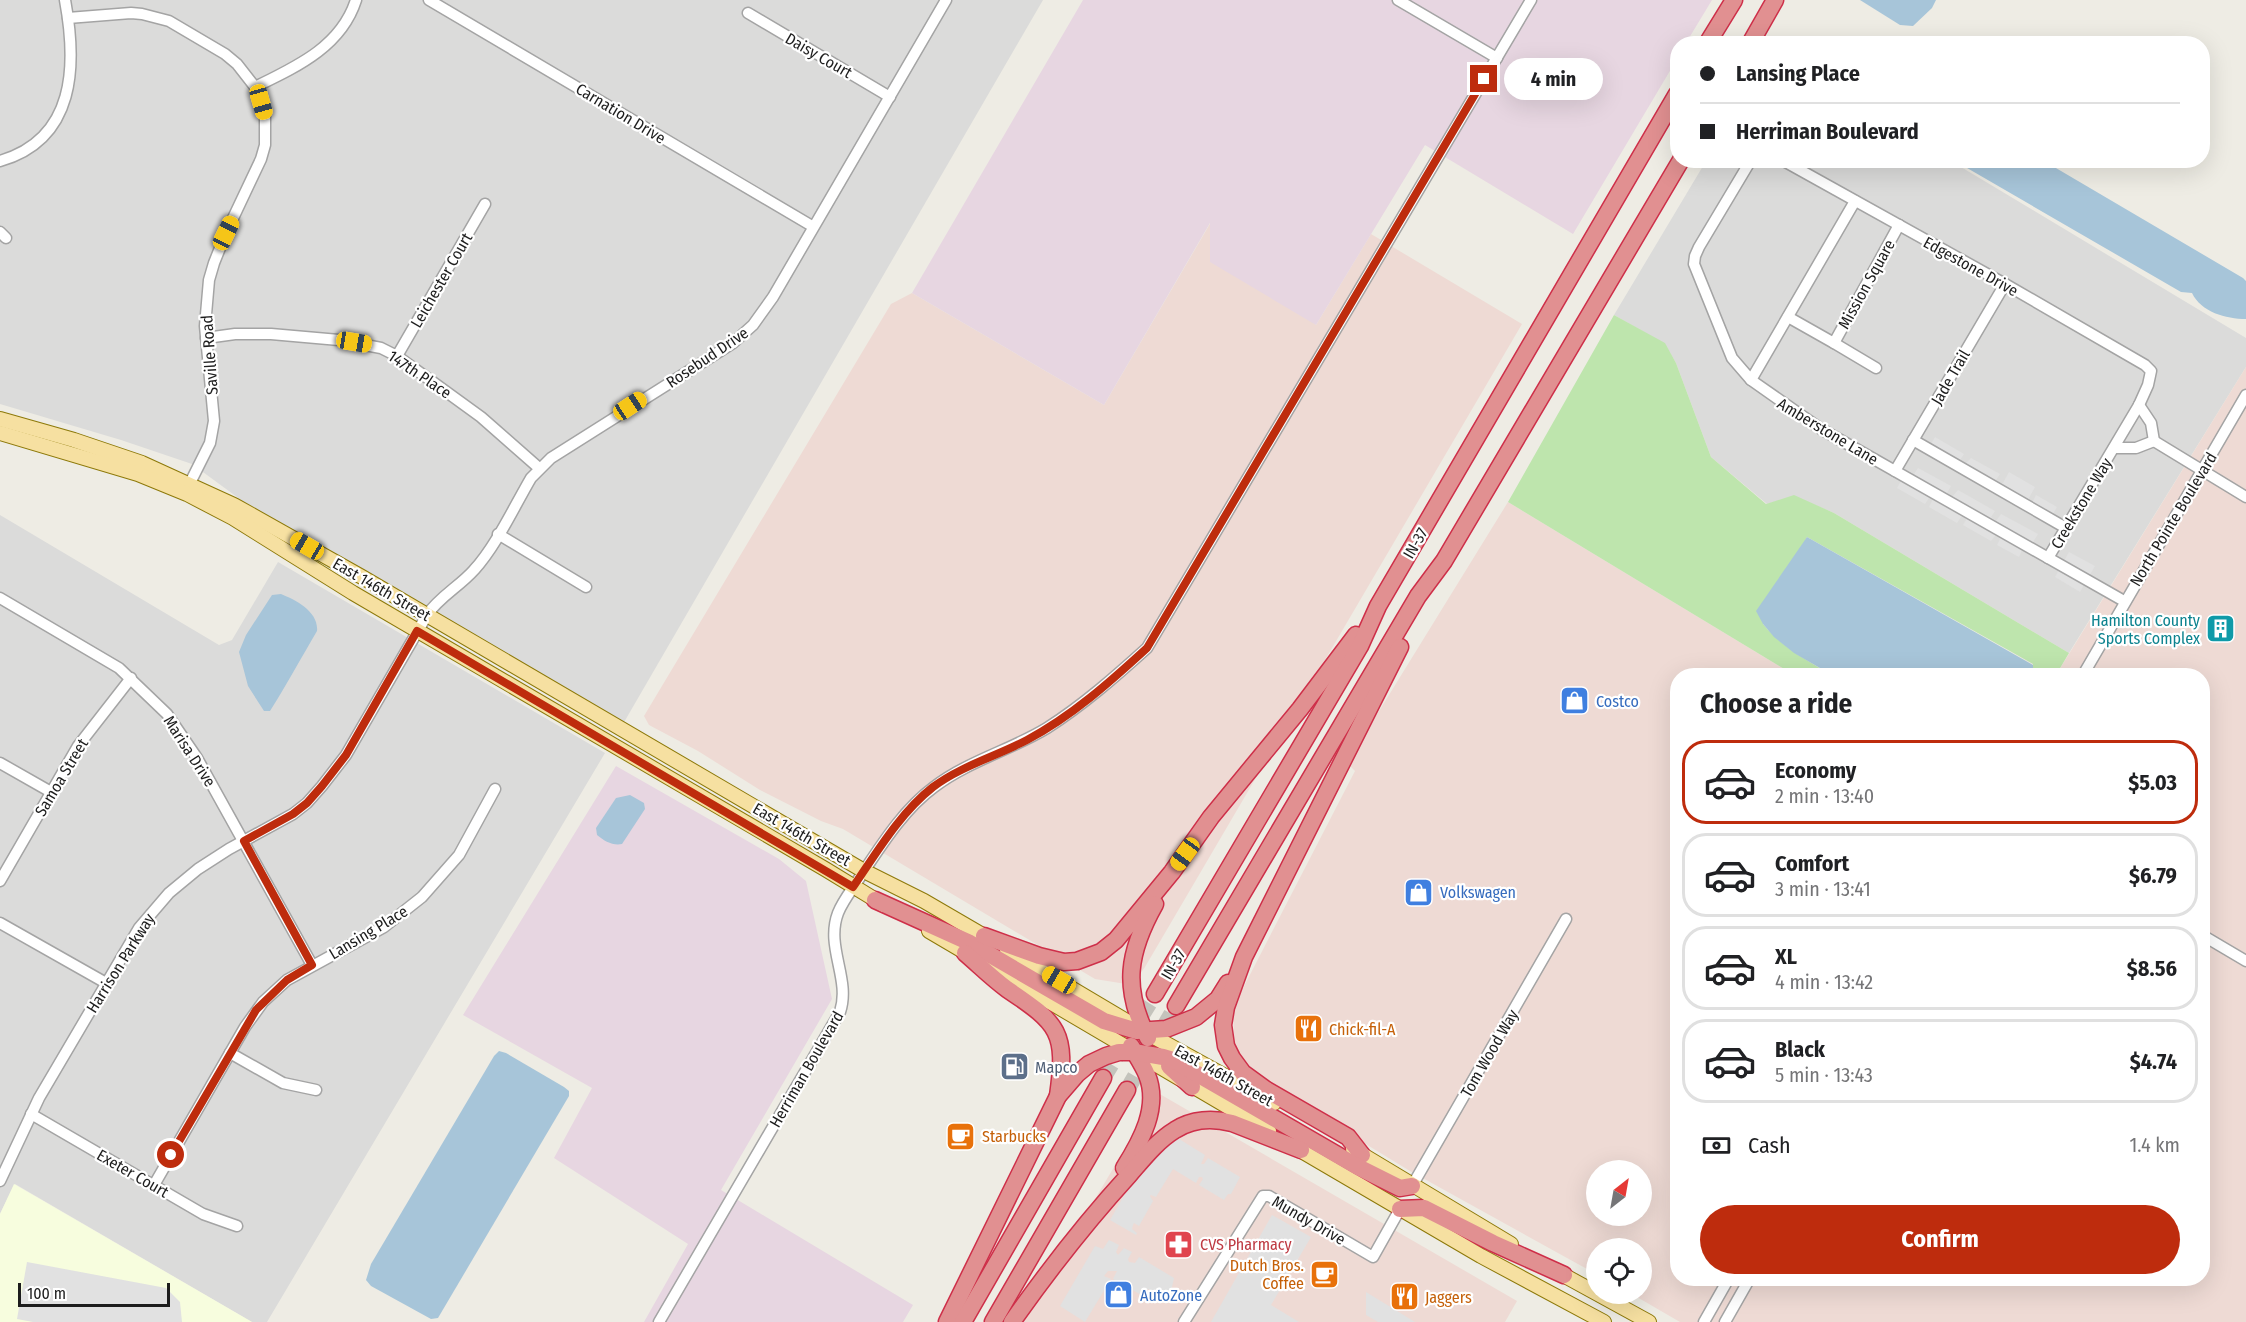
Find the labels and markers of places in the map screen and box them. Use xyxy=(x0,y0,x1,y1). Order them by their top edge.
place label: Hamilton County Sports Complex xyxy=(2091,611,2201,648)
building icon: Hamilton County Sports Complex xyxy=(2205,613,2237,645)
shop icon: Costco xyxy=(1559,685,1591,717)
place label: Costco xyxy=(1596,692,1639,711)
shop icon: Volkswagen xyxy=(1403,876,1435,908)
place label: Volkswagen xyxy=(1440,883,1516,902)
restaurant icon: Chick-fil-A xyxy=(1292,1013,1324,1045)
place label: Chick-fil-A xyxy=(1329,1020,1396,1039)
fuel station icon: Mapco xyxy=(998,1051,1030,1083)
place label: Mapco xyxy=(1035,1058,1078,1077)
cafe icon: Starbucks xyxy=(945,1120,977,1152)
place label: Starbucks xyxy=(982,1127,1047,1146)
pharmacy icon: CVS Pharmacy xyxy=(1163,1228,1195,1260)
place label: CVS Pharmacy xyxy=(1200,1235,1293,1254)
place label: Dutch Bros. Coffee xyxy=(1230,1256,1304,1293)
cafe icon: Dutch Bros. Coffee xyxy=(1309,1258,1341,1290)
shop icon: AutoZone xyxy=(1103,1279,1135,1311)
restaurant icon: Jaggers xyxy=(1388,1281,1420,1313)
place label: AutoZone xyxy=(1140,1286,1202,1305)
place label: Jaggers xyxy=(1425,1288,1472,1307)

